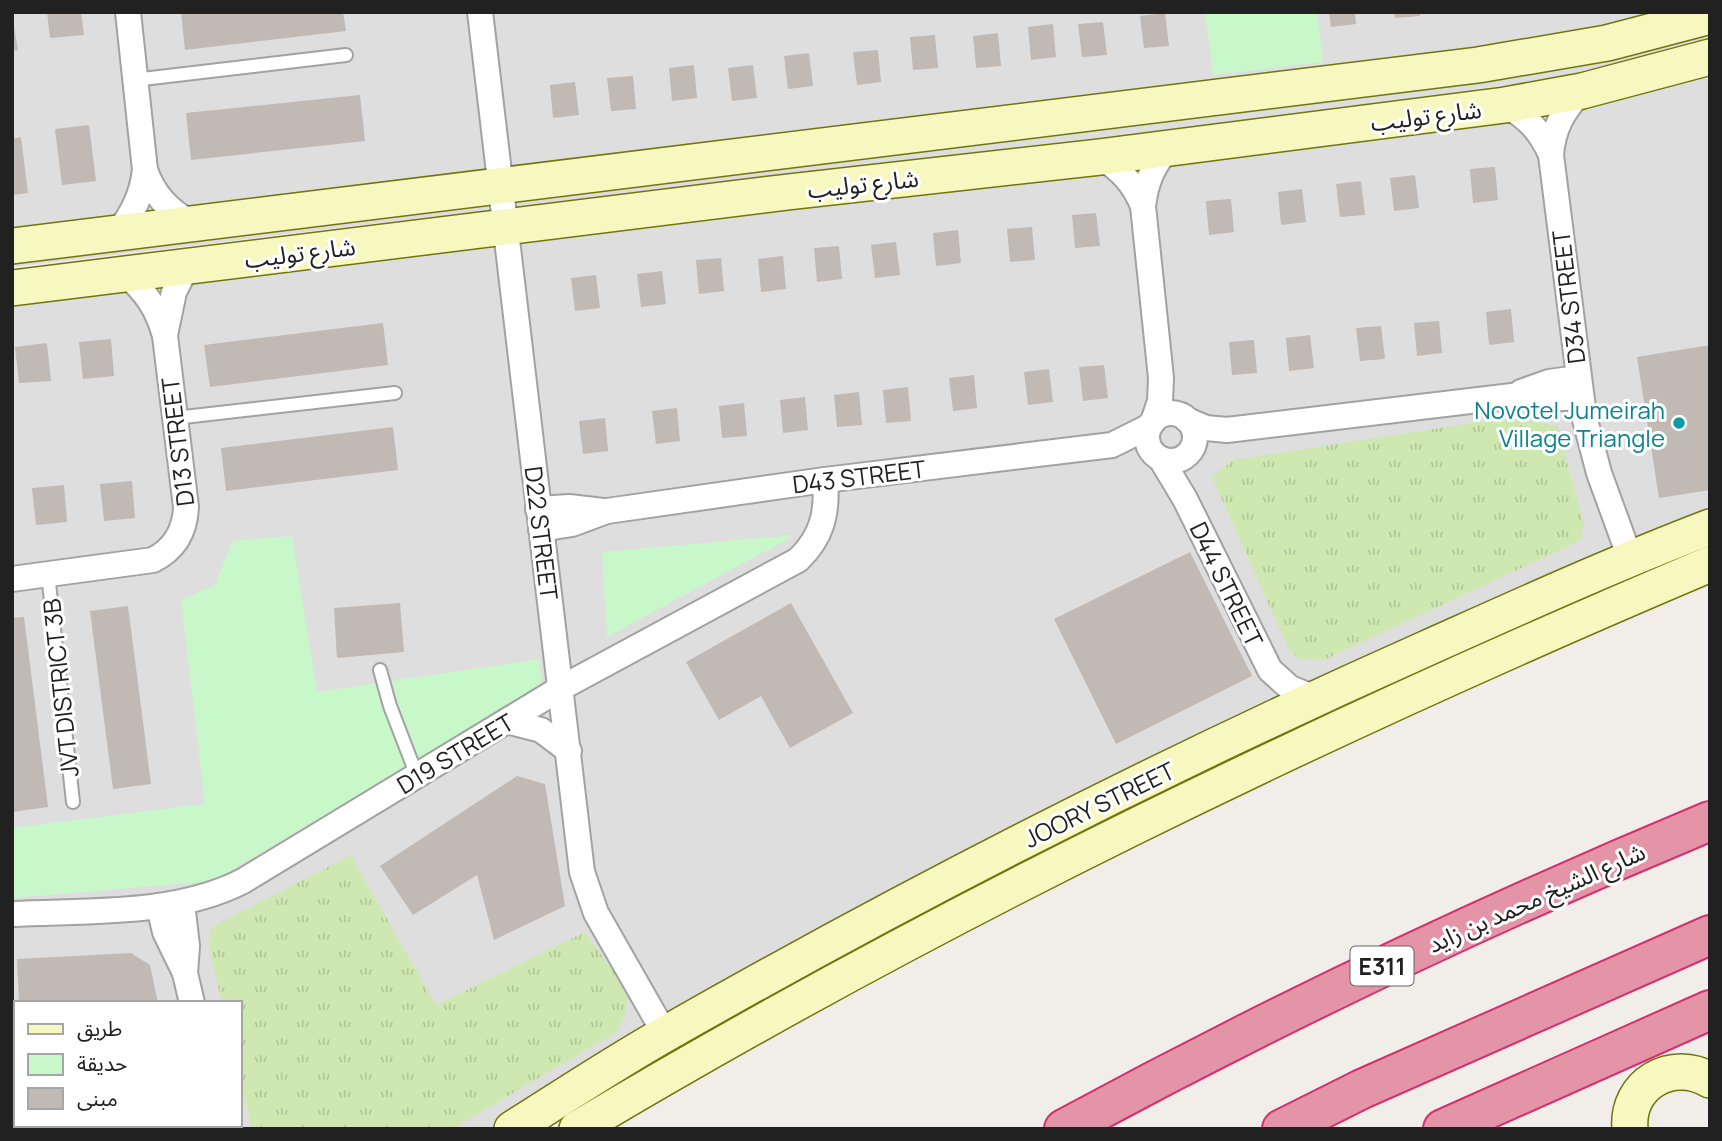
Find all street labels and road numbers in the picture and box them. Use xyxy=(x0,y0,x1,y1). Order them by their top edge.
street label: شارع توليب xyxy=(1369,92,1484,140)
street label: شارع توليب xyxy=(806,161,920,207)
street label: D34 STREET xyxy=(1543,228,1593,366)
street label: شارع توليب xyxy=(243,229,358,277)
street label: D13 STREET xyxy=(153,375,201,508)
street label: D43 STREET xyxy=(791,451,928,501)
street label: D22 STREET xyxy=(517,464,567,602)
street label: D44 STREET xyxy=(1183,516,1272,652)
street label: JVT DISTRICT 3B xyxy=(34,597,86,779)
street label: D19 STREET xyxy=(390,705,520,801)
street label: JOORY STREET xyxy=(1018,753,1180,855)
street label: شارع الشيخ محمد بن زايد xyxy=(1422,834,1651,962)
road number: E311 xyxy=(1350,946,1414,986)

